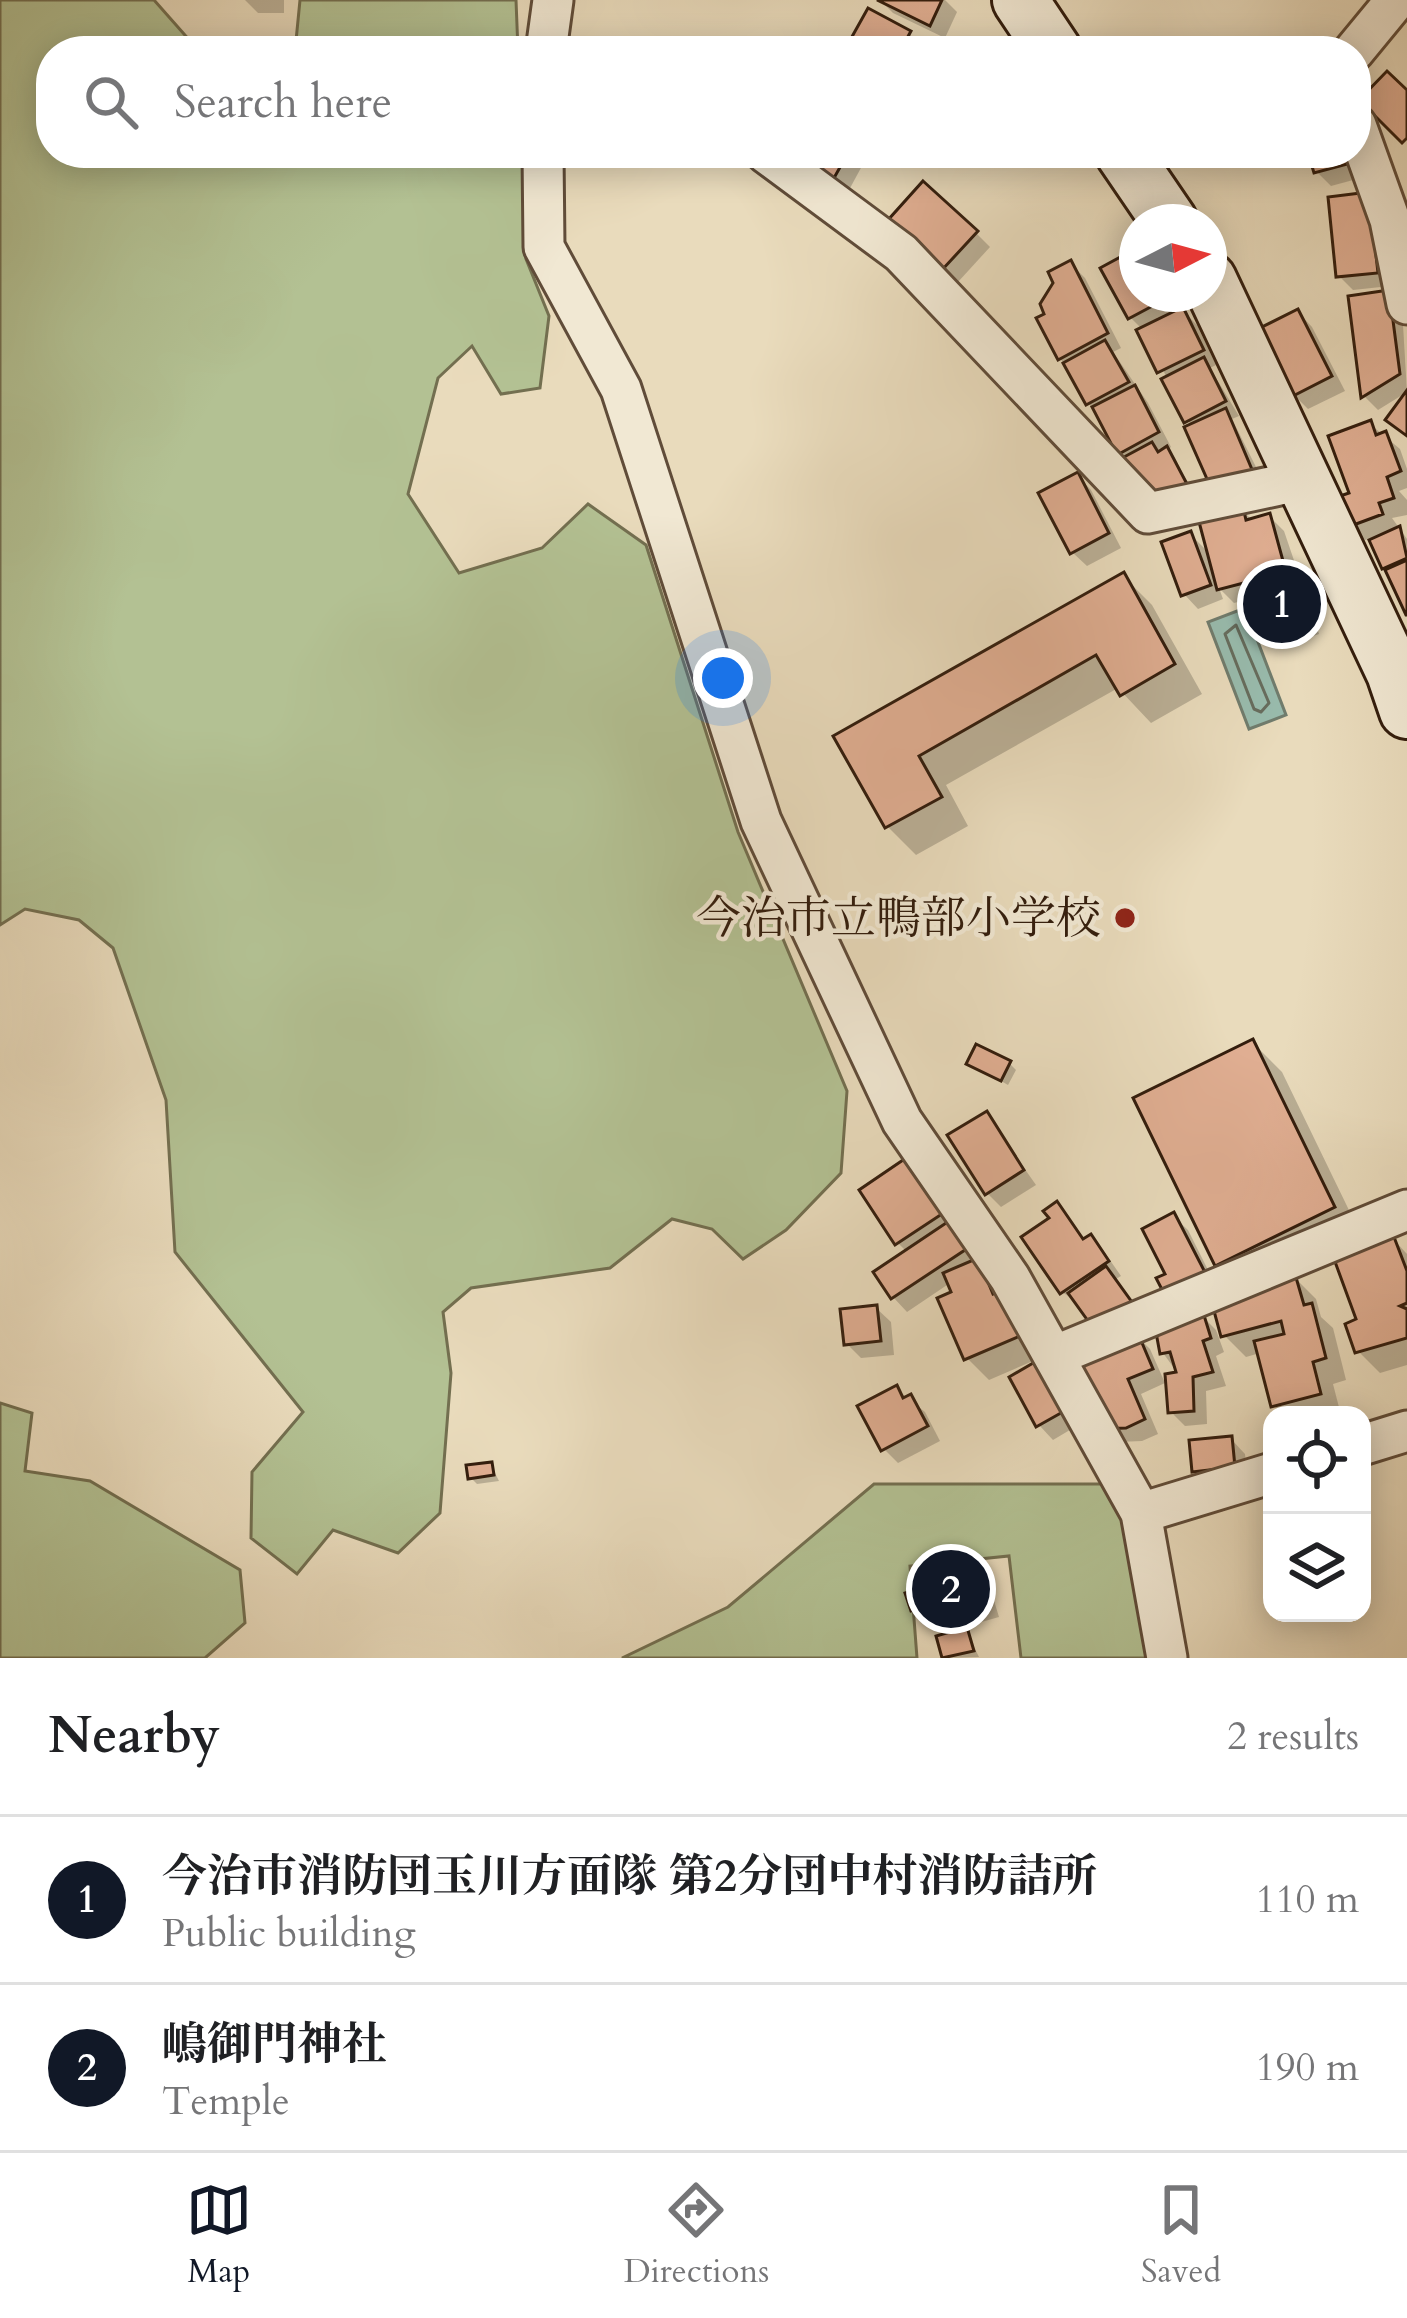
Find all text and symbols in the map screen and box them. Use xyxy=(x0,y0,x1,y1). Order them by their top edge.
search box xyxy=(36,36,1371,168)
icon: search xyxy=(78,69,144,135)
text: Search here xyxy=(174,72,392,133)
north arrow xyxy=(1119,204,1227,312)
pin: 1 xyxy=(1243,559,1321,649)
your location xyxy=(693,648,753,708)
place label: 今治市立鴨部小学校 xyxy=(696,888,1101,949)
marker: 今治市立鴨部小学校 xyxy=(1112,905,1138,931)
map controls xyxy=(1263,1406,1371,1622)
button: locate xyxy=(1263,1406,1371,1514)
button: layers xyxy=(1263,1514,1371,1622)
pin: 2 xyxy=(912,1544,990,1634)
text: Nearby xyxy=(48,1701,220,1771)
text: 2 results xyxy=(1227,1710,1359,1763)
text: 今治市消防団玉川方面隊 第2分団中村消防詰所 xyxy=(162,1846,1097,1907)
text: 1 xyxy=(77,1873,97,1926)
text: 110 m xyxy=(1256,1873,1359,1926)
text: Public building xyxy=(162,1907,416,1960)
text: 嶋御門神社 xyxy=(162,2014,387,2075)
text: 2 xyxy=(77,2041,97,2094)
text: 190 m xyxy=(1256,2041,1359,2094)
text: Temple xyxy=(162,2075,290,2128)
tab: Map xyxy=(186,2177,252,2294)
tab: Directions xyxy=(624,2177,769,2294)
tab: Saved xyxy=(1141,2177,1221,2294)

